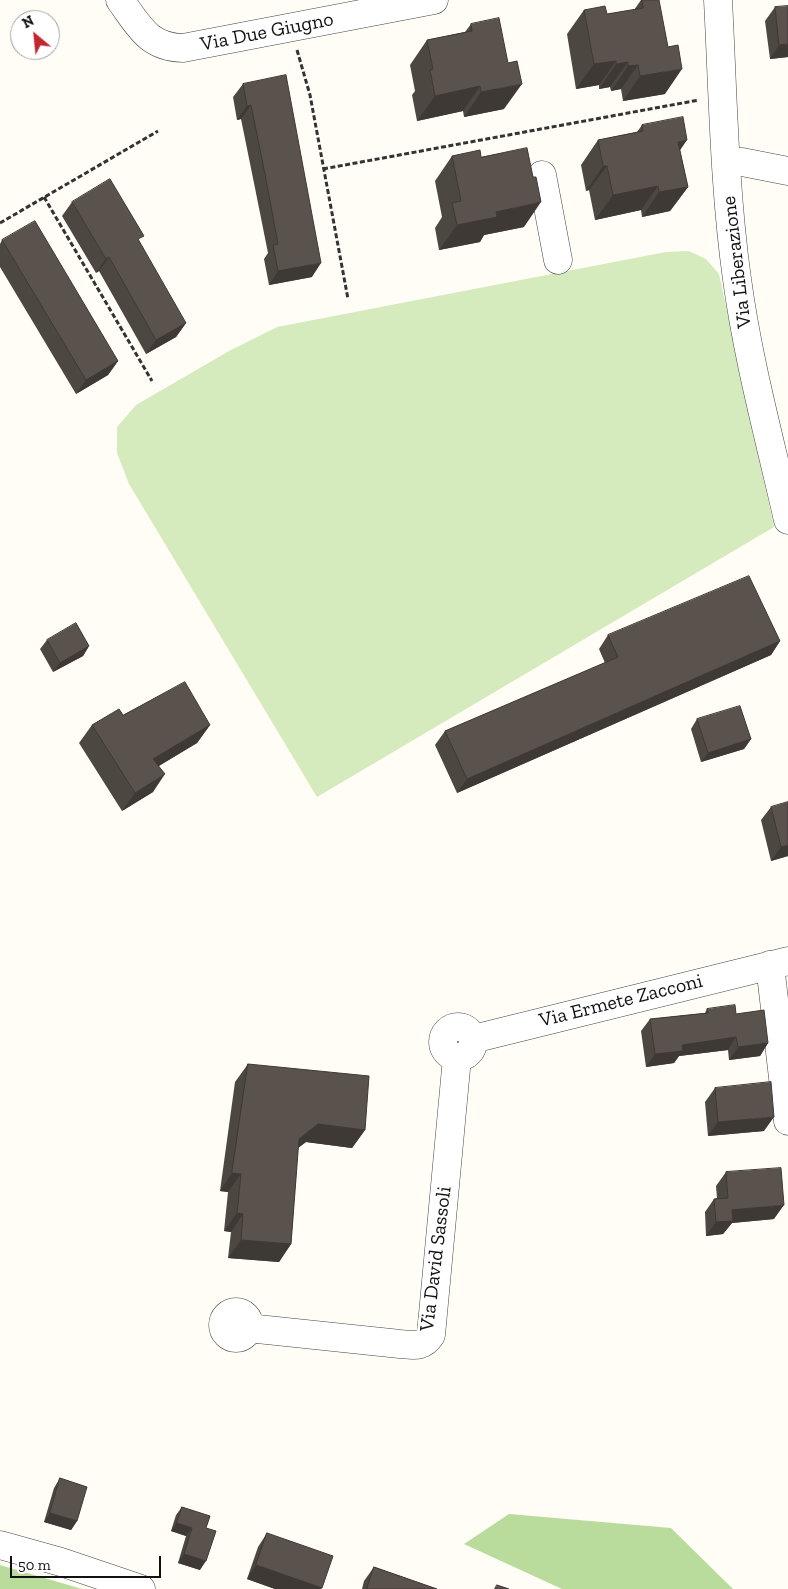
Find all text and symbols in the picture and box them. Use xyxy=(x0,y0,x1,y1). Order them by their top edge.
street label: Via Due Giugno xyxy=(198,7,336,57)
north arrow xyxy=(10,10,60,60)
text: N xyxy=(19,12,37,32)
street label: Via Liberazione xyxy=(717,195,757,329)
street label: Via Ermete Zacconi xyxy=(537,969,705,1033)
street label: Via David Sassoli xyxy=(415,1185,457,1333)
scale bar xyxy=(12,1546,164,1578)
text: 50 m xyxy=(18,1556,51,1574)

